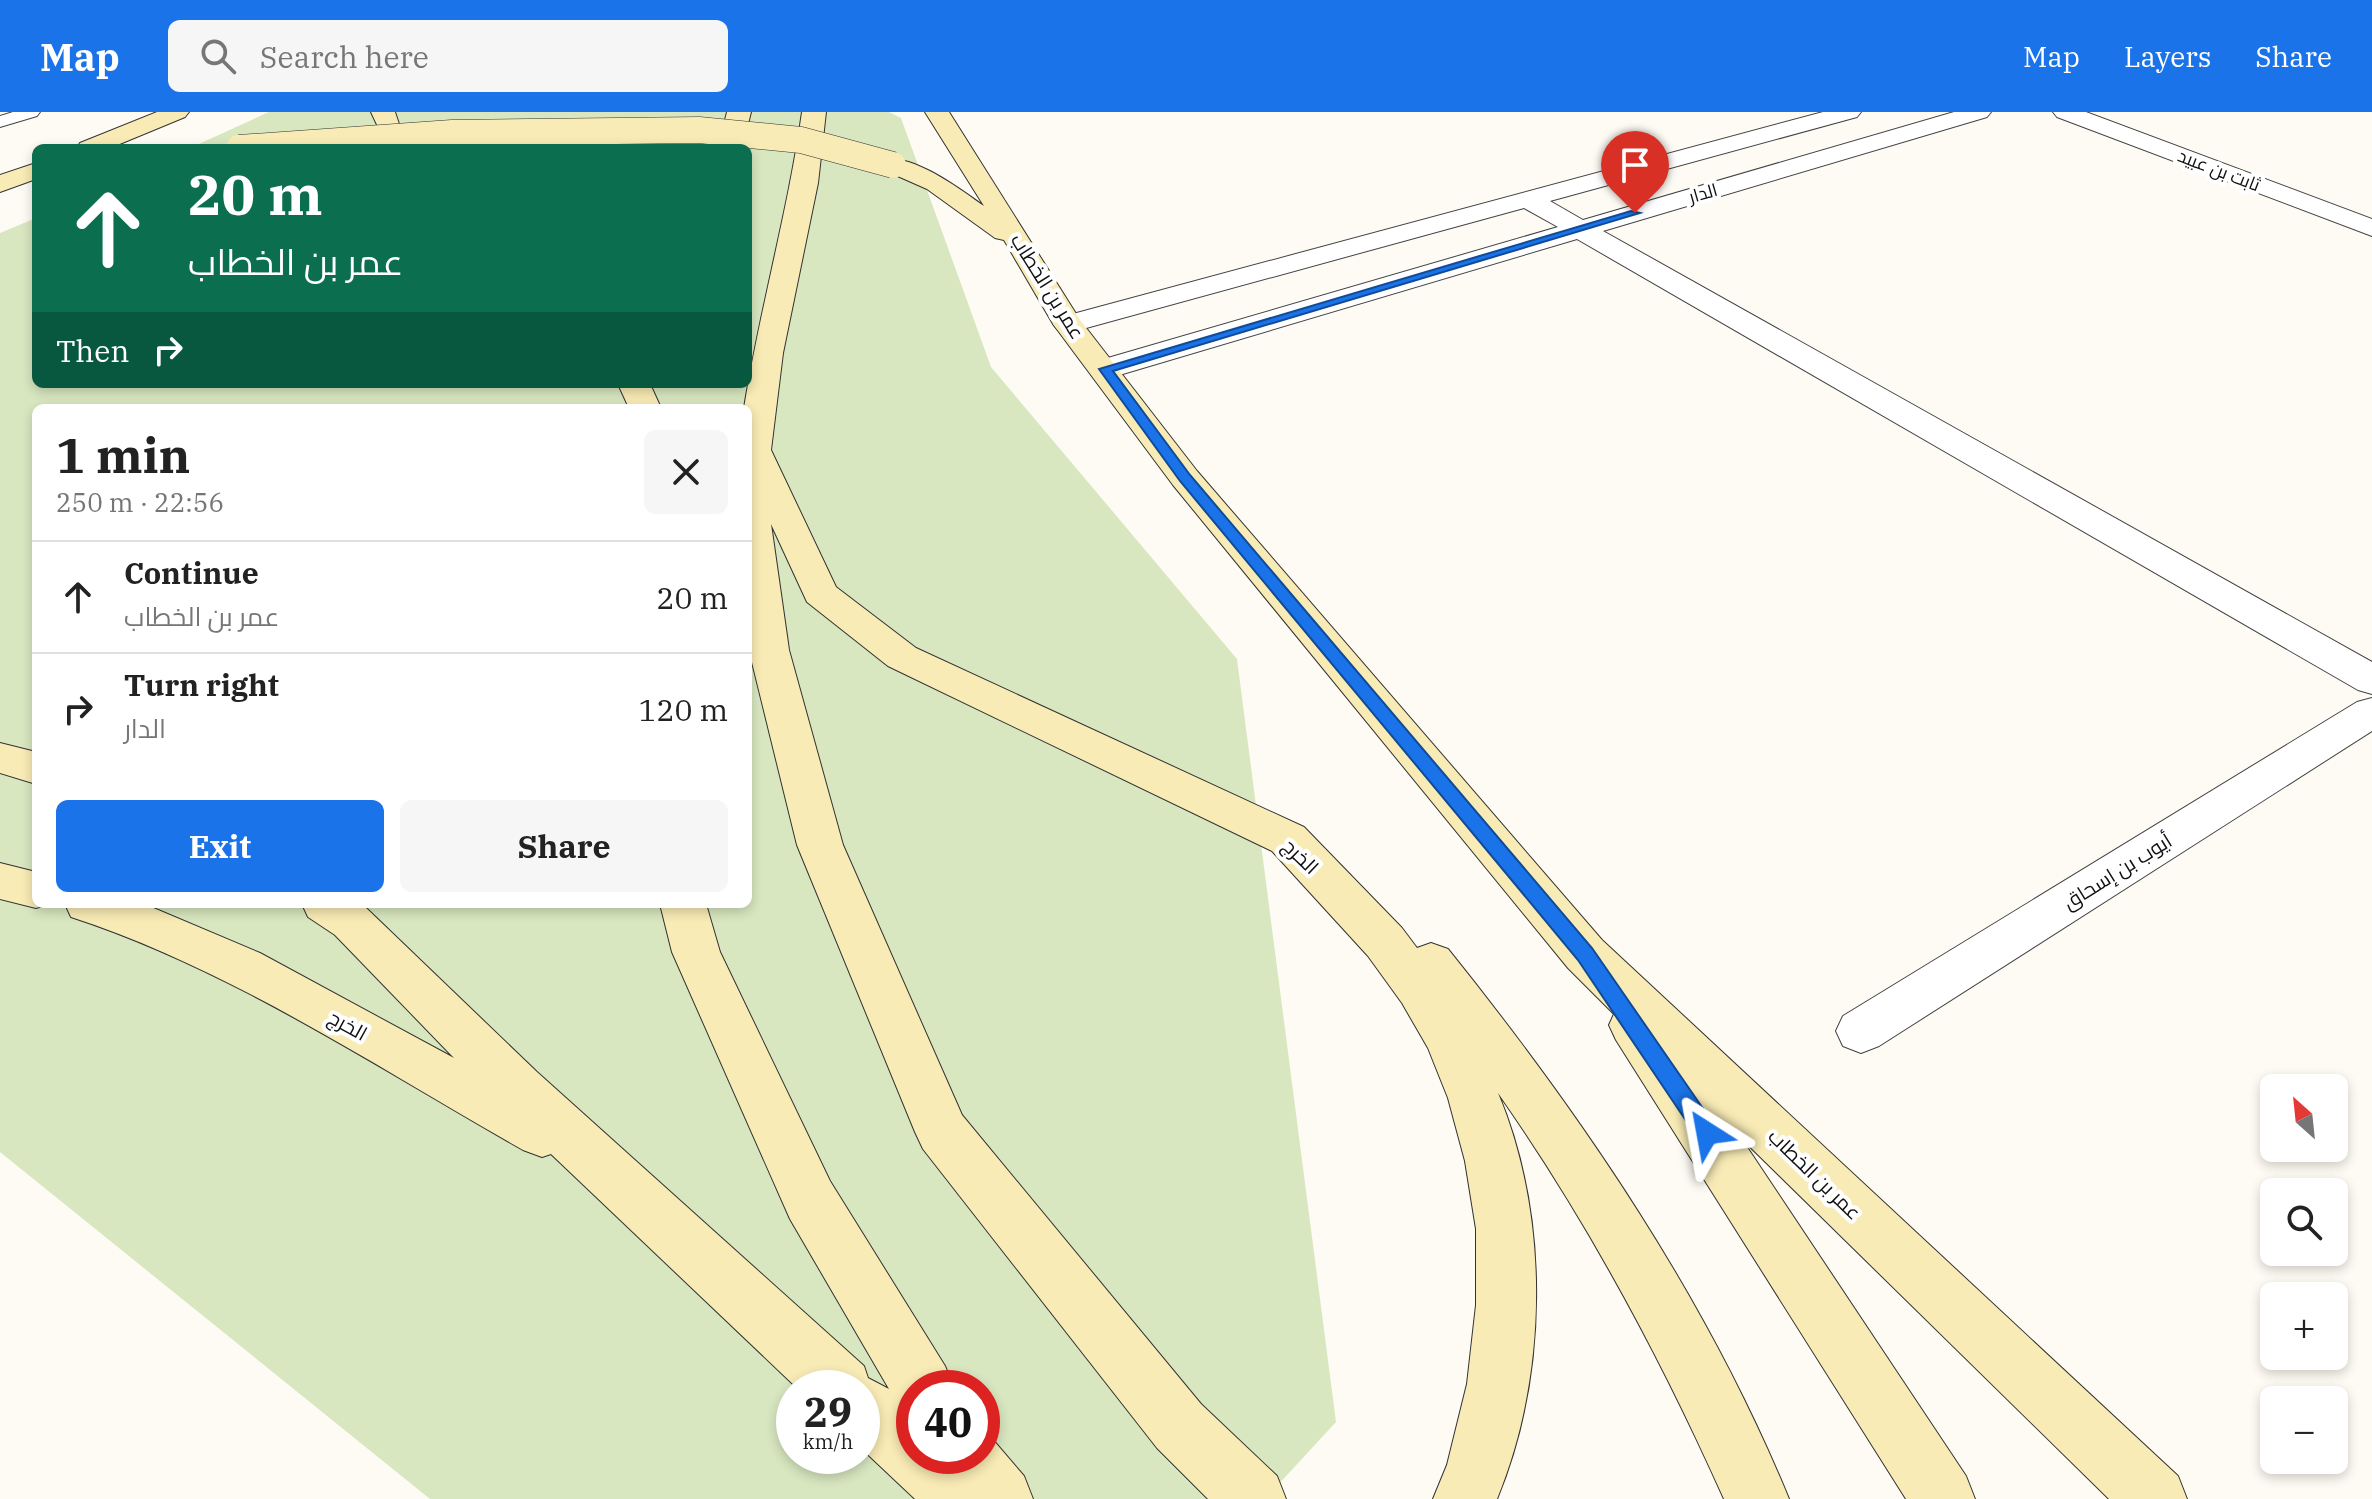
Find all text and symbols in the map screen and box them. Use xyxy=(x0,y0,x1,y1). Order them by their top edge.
search box xyxy=(168,20,728,92)
text: Map xyxy=(40,32,120,81)
icon: search xyxy=(196,34,240,78)
text: Search here xyxy=(260,37,429,76)
text: Map xyxy=(2023,38,2080,75)
text: Layers xyxy=(2124,38,2211,75)
text: Share xyxy=(2255,38,2332,75)
pin xyxy=(1601,131,1669,213)
icon: arrive xyxy=(1613,143,1657,187)
street label: ثابت بن عبيد xyxy=(2175,144,2264,196)
text: 20 m xyxy=(188,158,323,230)
icon: ahead xyxy=(56,176,160,280)
street label: الدار xyxy=(1685,178,1720,208)
street label: عمر بن الخطاب xyxy=(1005,228,1091,344)
text: عمر بن الخطاب xyxy=(188,238,403,285)
icon: right xyxy=(146,328,190,372)
text: Then xyxy=(56,331,130,370)
text: 1 min xyxy=(56,424,190,486)
button: close xyxy=(644,430,728,514)
text: 250 m · 22:56 xyxy=(56,485,224,519)
text: Continue xyxy=(124,553,259,592)
icon: ahead xyxy=(56,575,100,619)
text: 20 m xyxy=(656,578,728,617)
text: عمر بن الخطاب xyxy=(124,599,279,633)
text: Turn right xyxy=(124,665,279,704)
icon: right xyxy=(56,687,100,731)
text: 120 m xyxy=(638,690,728,729)
text: الدار xyxy=(124,711,166,745)
button: Exit xyxy=(56,800,384,892)
button: Share xyxy=(400,800,728,892)
street label: أيوب بن إسحاق xyxy=(2057,827,2177,915)
street label: الخرج xyxy=(1276,832,1325,881)
street label: الخرج xyxy=(323,1003,372,1048)
north arrow xyxy=(2260,1074,2348,1162)
map controls xyxy=(2260,1074,2348,1474)
position arrow xyxy=(1665,1091,1749,1175)
street label: عمر بن الخطاب xyxy=(1763,1123,1867,1225)
button: search xyxy=(2260,1178,2348,1266)
button: + xyxy=(2260,1282,2348,1370)
speed limit sign: 40 xyxy=(896,1370,1000,1474)
text: 29 xyxy=(804,1386,852,1438)
button: − xyxy=(2260,1386,2348,1474)
text: km/h xyxy=(803,1428,853,1455)

